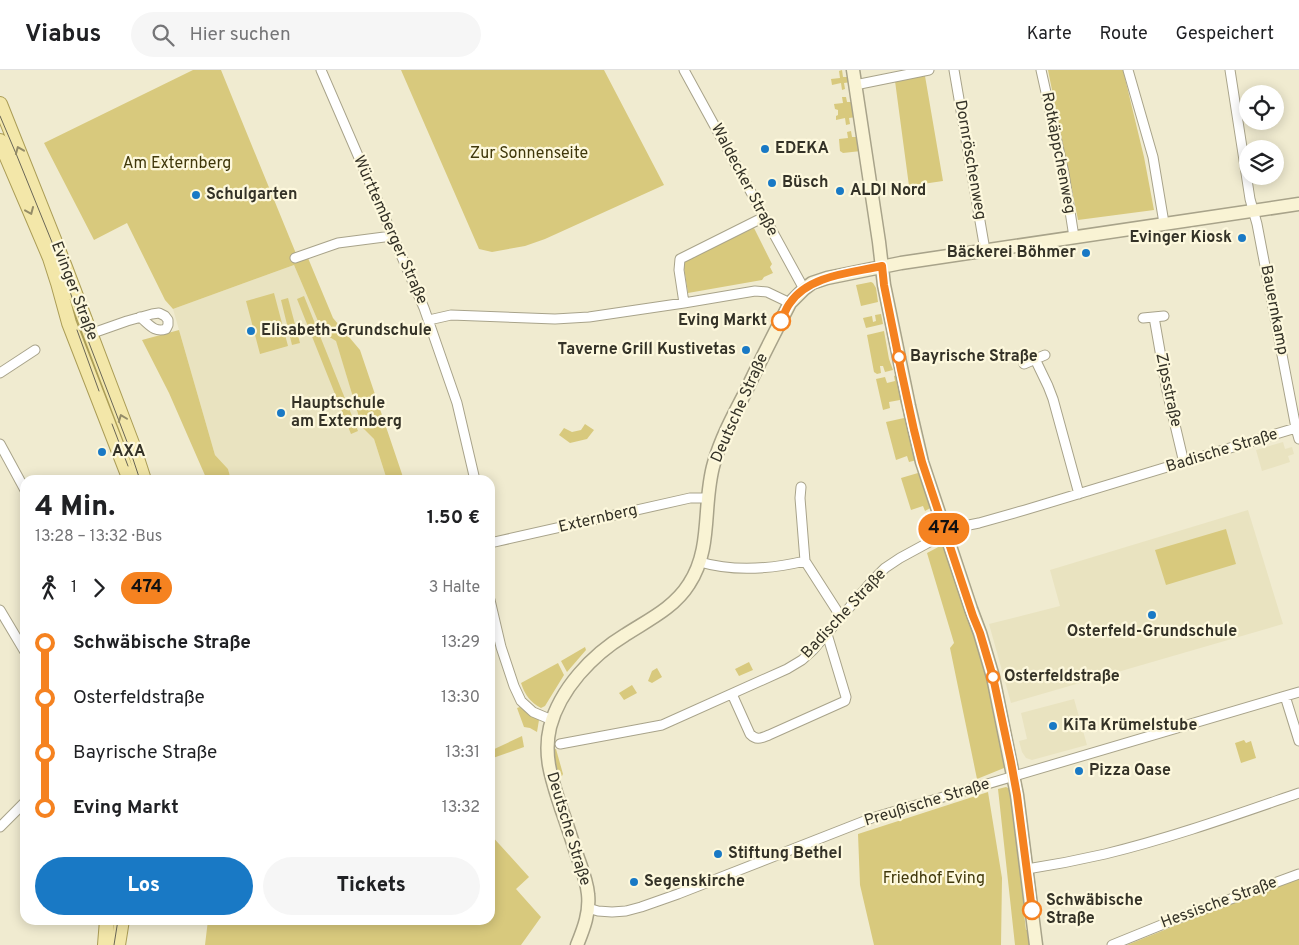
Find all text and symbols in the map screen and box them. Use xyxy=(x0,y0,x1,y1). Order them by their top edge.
search box xyxy=(131,12,481,57)
text: Viabus xyxy=(25,20,101,50)
icon: search xyxy=(149,21,177,49)
text: Hier suchen xyxy=(189,23,291,47)
text: Karte xyxy=(1027,23,1072,46)
text: Route xyxy=(1100,23,1148,46)
text: Gespeichert xyxy=(1176,23,1274,46)
map controls xyxy=(1239,85,1284,185)
button: locate xyxy=(1239,85,1284,130)
street label: Rotkäppchenweg xyxy=(1036,90,1080,216)
street label: Dornröschenweg xyxy=(950,99,990,221)
street label: Waldecker Straße xyxy=(706,120,782,240)
place label: EDEKA xyxy=(775,139,829,159)
button: layers xyxy=(1239,140,1284,185)
marker: EDEKA xyxy=(759,143,771,155)
park label: Zur Sonnenseite xyxy=(470,144,588,164)
one-way arrow xyxy=(15,146,25,154)
street label: Württemberger Straße xyxy=(348,152,432,308)
park label: Am Externberg xyxy=(123,154,231,174)
place label: Büsch xyxy=(782,173,828,193)
marker: Büsch xyxy=(766,177,778,189)
place label: ALDI Nord xyxy=(850,181,926,201)
place label: Schulgarten xyxy=(206,185,297,205)
marker: ALDI Nord xyxy=(834,185,846,197)
marker: Schulgarten xyxy=(190,189,202,201)
one-way arrow xyxy=(24,206,35,215)
place label: Evinger Kiosk xyxy=(1130,228,1232,248)
marker: Evinger Kiosk xyxy=(1236,232,1248,244)
street label: Evinger Straße xyxy=(46,239,102,343)
place label: Bäckerei Böhmer xyxy=(947,243,1076,263)
marker: Bäckerei Böhmer xyxy=(1080,247,1092,259)
street label: Bauernkamp xyxy=(1255,263,1293,357)
place label: Eving Markt xyxy=(678,311,767,331)
marker: Eving Markt xyxy=(771,311,791,331)
place label: Elisabeth-Grundschule xyxy=(261,321,432,341)
marker: Elisabeth-Grundschule xyxy=(245,325,257,337)
place label: Taverne Grill Kustivetas xyxy=(558,340,736,360)
marker: Taverne Grill Kustivetas xyxy=(740,344,752,356)
place label: Bayrische Straße xyxy=(910,347,1038,367)
street label: Deutsche Straße xyxy=(707,350,773,466)
marker: Bayrische Straße xyxy=(892,350,906,364)
street label: Zipsstraße xyxy=(1150,351,1186,429)
place label: Hauptschule am Externberg xyxy=(291,394,402,432)
marker: Hauptschule am Externberg xyxy=(275,407,287,419)
one-way arrow xyxy=(117,414,128,423)
street label: Badische Straße xyxy=(1164,424,1280,478)
place label: AXA xyxy=(112,442,145,462)
marker: AXA xyxy=(96,446,108,458)
text: 4 Min. xyxy=(35,490,115,526)
street label: Externberg xyxy=(557,500,639,538)
text: 1.50 € xyxy=(427,506,480,530)
line badge: 474 xyxy=(915,513,973,545)
text: 474 xyxy=(928,517,960,540)
text: 13:28 – 13:32 · Bus xyxy=(35,527,162,547)
street label: Badische Straße xyxy=(797,565,891,663)
icon: walk xyxy=(35,574,63,602)
icon: forward xyxy=(85,574,113,602)
text: 474 xyxy=(131,576,162,599)
text: 1 xyxy=(71,578,77,598)
text: 3 Halte xyxy=(429,578,480,598)
marker: Osterfeld-Grundschule xyxy=(1146,609,1158,621)
place label: Osterfeld-Grundschule xyxy=(1067,622,1237,642)
text: Schwäbische Straße xyxy=(73,631,251,655)
text: 13:29 xyxy=(441,633,480,653)
place label: Osterfeldstraße xyxy=(1004,667,1120,687)
marker: Osterfeldstraße xyxy=(986,670,1000,684)
text: Osterfeldstraße xyxy=(73,686,205,710)
text: 13:30 xyxy=(441,688,480,708)
place label: KiTa Krümelstube xyxy=(1063,716,1197,736)
marker: KiTa Krümelstube xyxy=(1047,720,1059,732)
text: Bayrische Straße xyxy=(73,741,217,765)
text: 13:31 xyxy=(445,743,480,763)
place label: Pizza Oase xyxy=(1089,761,1171,781)
marker: Pizza Oase xyxy=(1073,765,1085,777)
street label: Deutsche Straße xyxy=(541,770,595,888)
street label: Preußische Straße xyxy=(862,774,992,832)
text: Eving Markt xyxy=(73,796,179,820)
text: 13:32 xyxy=(442,798,480,818)
place label: Stiftung Bethel xyxy=(728,844,842,864)
marker: Stiftung Bethel xyxy=(712,848,724,860)
button: Los xyxy=(35,857,253,915)
button: Tickets xyxy=(263,857,480,915)
park label: Friedhof Eving xyxy=(883,869,985,889)
place label: Segenskirche xyxy=(644,872,745,892)
street label: Hessische Straße xyxy=(1158,873,1280,933)
marker: Segenskirche xyxy=(628,876,640,888)
place label: Schwäbische Straße xyxy=(1046,891,1143,929)
marker: Schwäbische Straße xyxy=(1022,900,1042,920)

